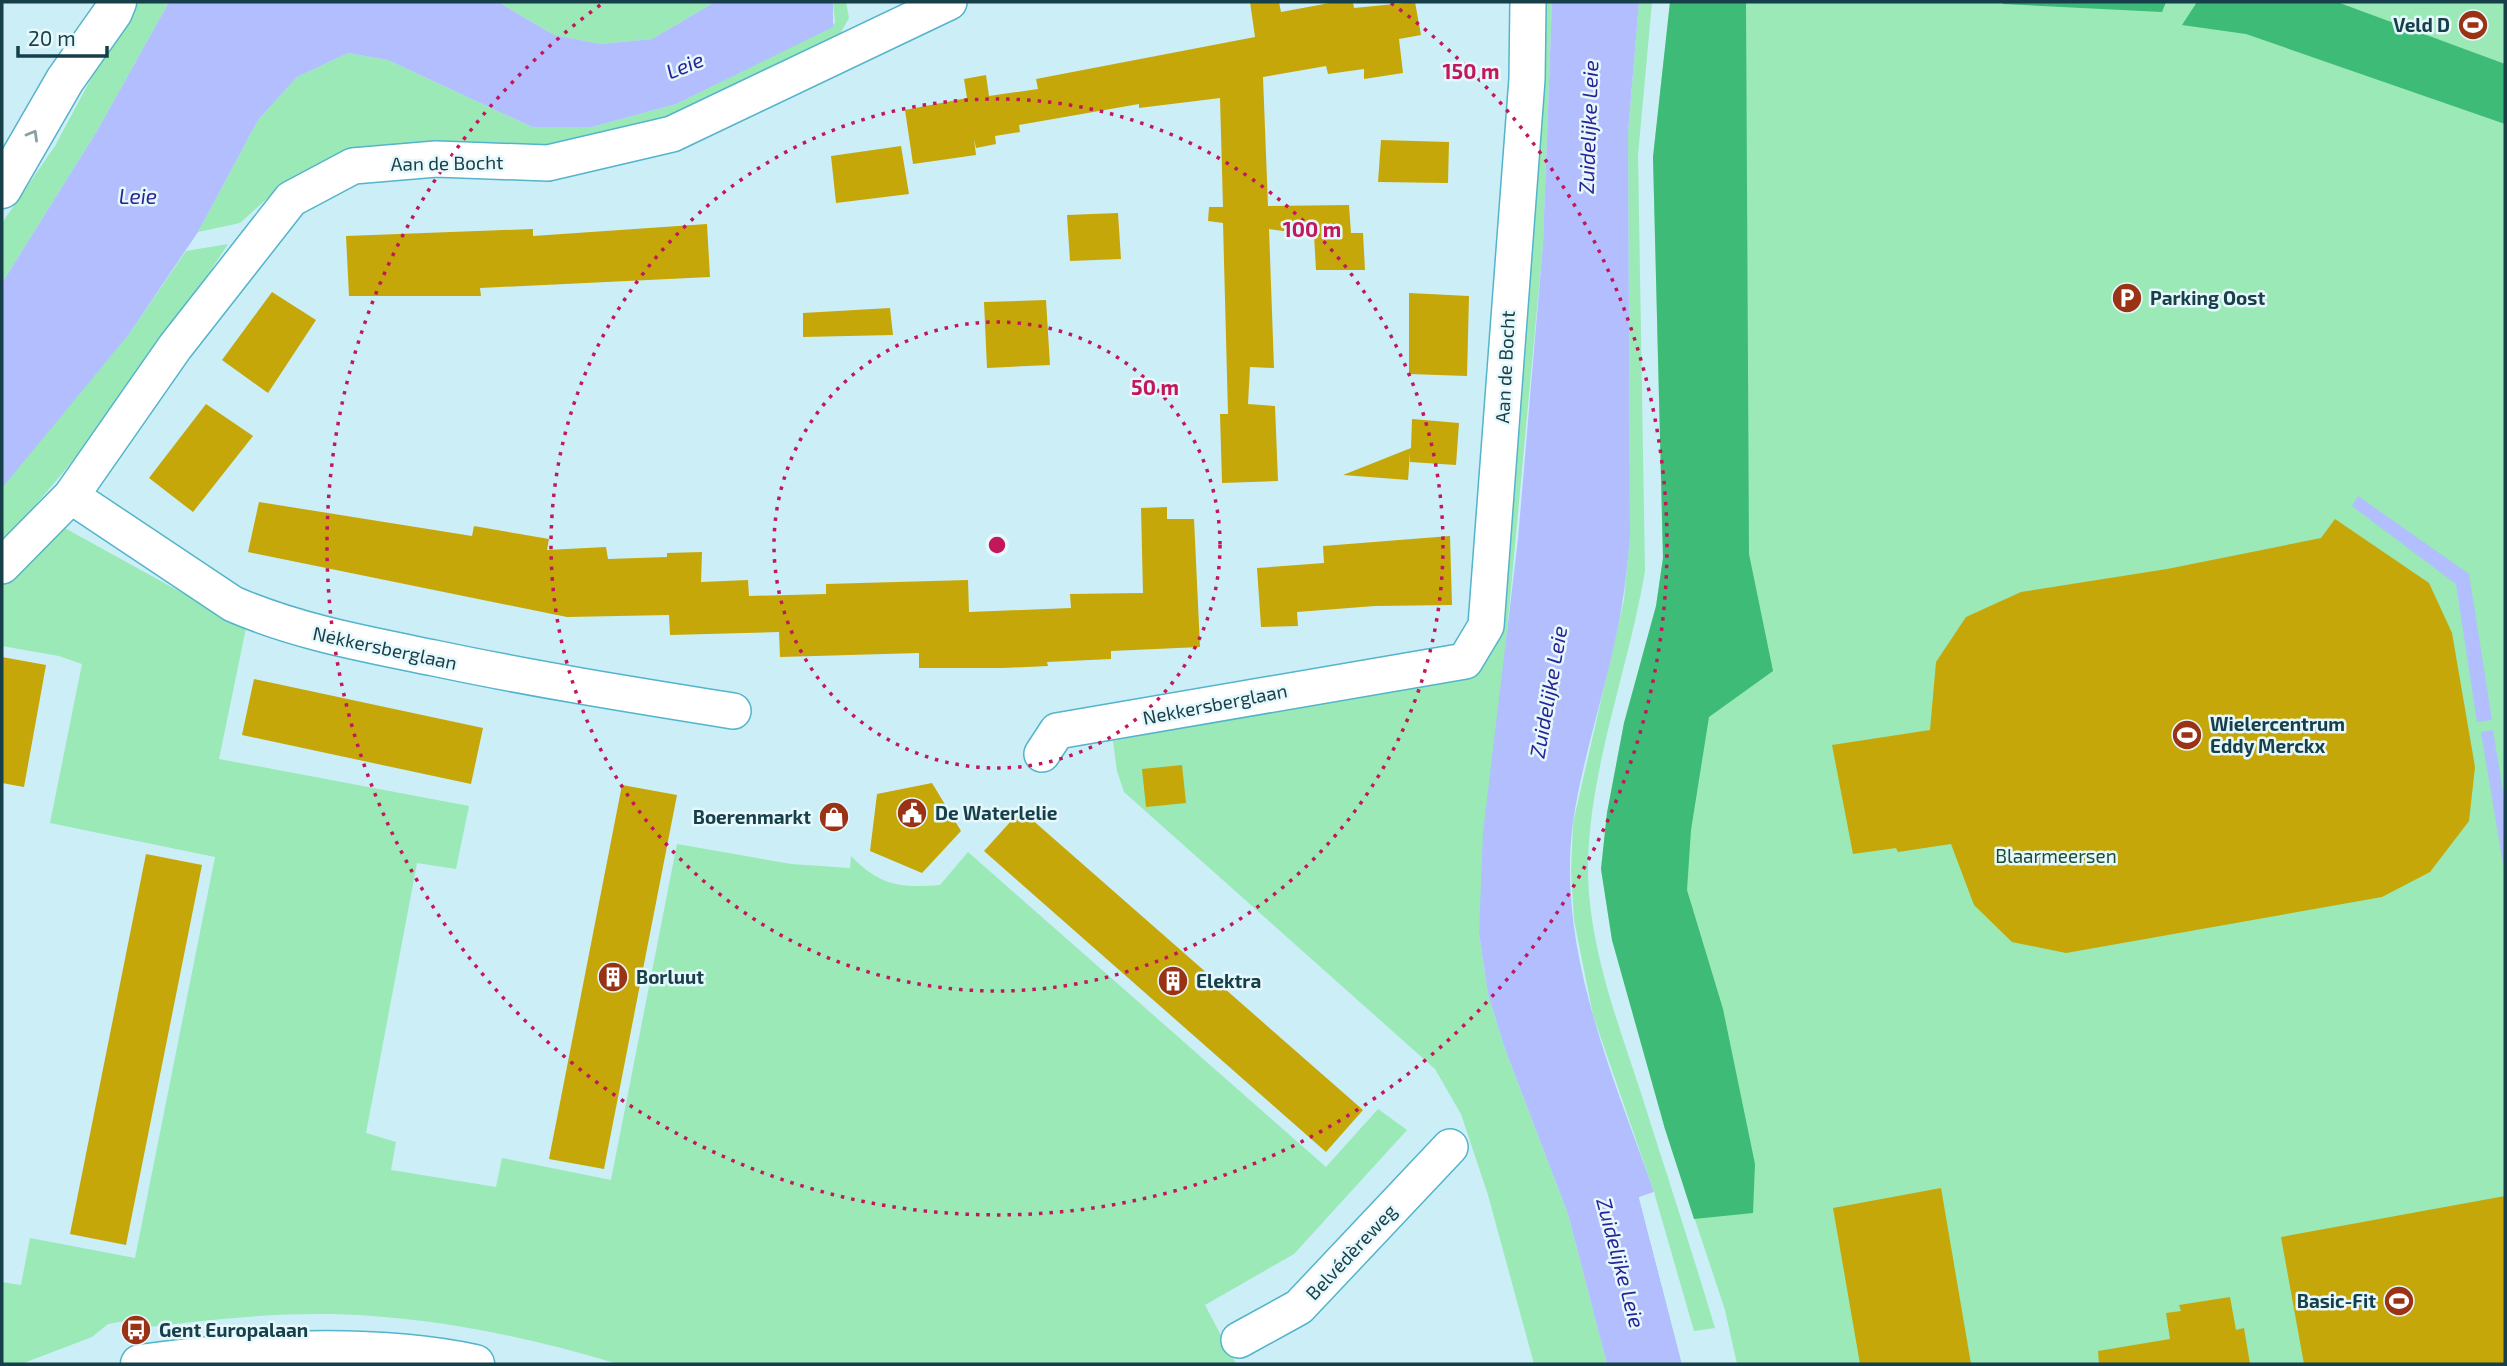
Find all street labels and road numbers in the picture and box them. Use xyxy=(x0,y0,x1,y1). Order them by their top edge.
street label: Aan de Bocht xyxy=(390,150,504,175)
street label: Aan de Bocht xyxy=(1490,310,1519,424)
street label: Nekkersberglaan xyxy=(311,621,459,674)
street label: Nekkersberglaan xyxy=(1141,678,1289,729)
street label: Belvédèreweg xyxy=(1300,1199,1401,1304)

